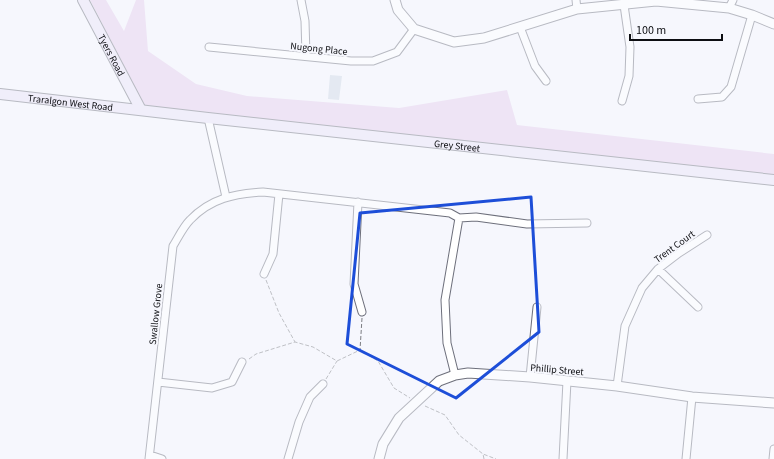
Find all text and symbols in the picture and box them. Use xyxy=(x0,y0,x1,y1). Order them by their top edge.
scale bar xyxy=(630,16,722,42)
text: 100 m xyxy=(636,22,666,39)
street label: Tyers Road xyxy=(94,32,128,79)
street label: Nugong Place xyxy=(290,39,348,59)
street label: Traralgon West Road xyxy=(27,91,114,115)
street label: Grey Street xyxy=(433,137,481,156)
street label: Trent Court xyxy=(651,227,698,266)
street label: Swallow Grove xyxy=(146,283,166,346)
street label: Phillip Street xyxy=(530,361,585,379)

